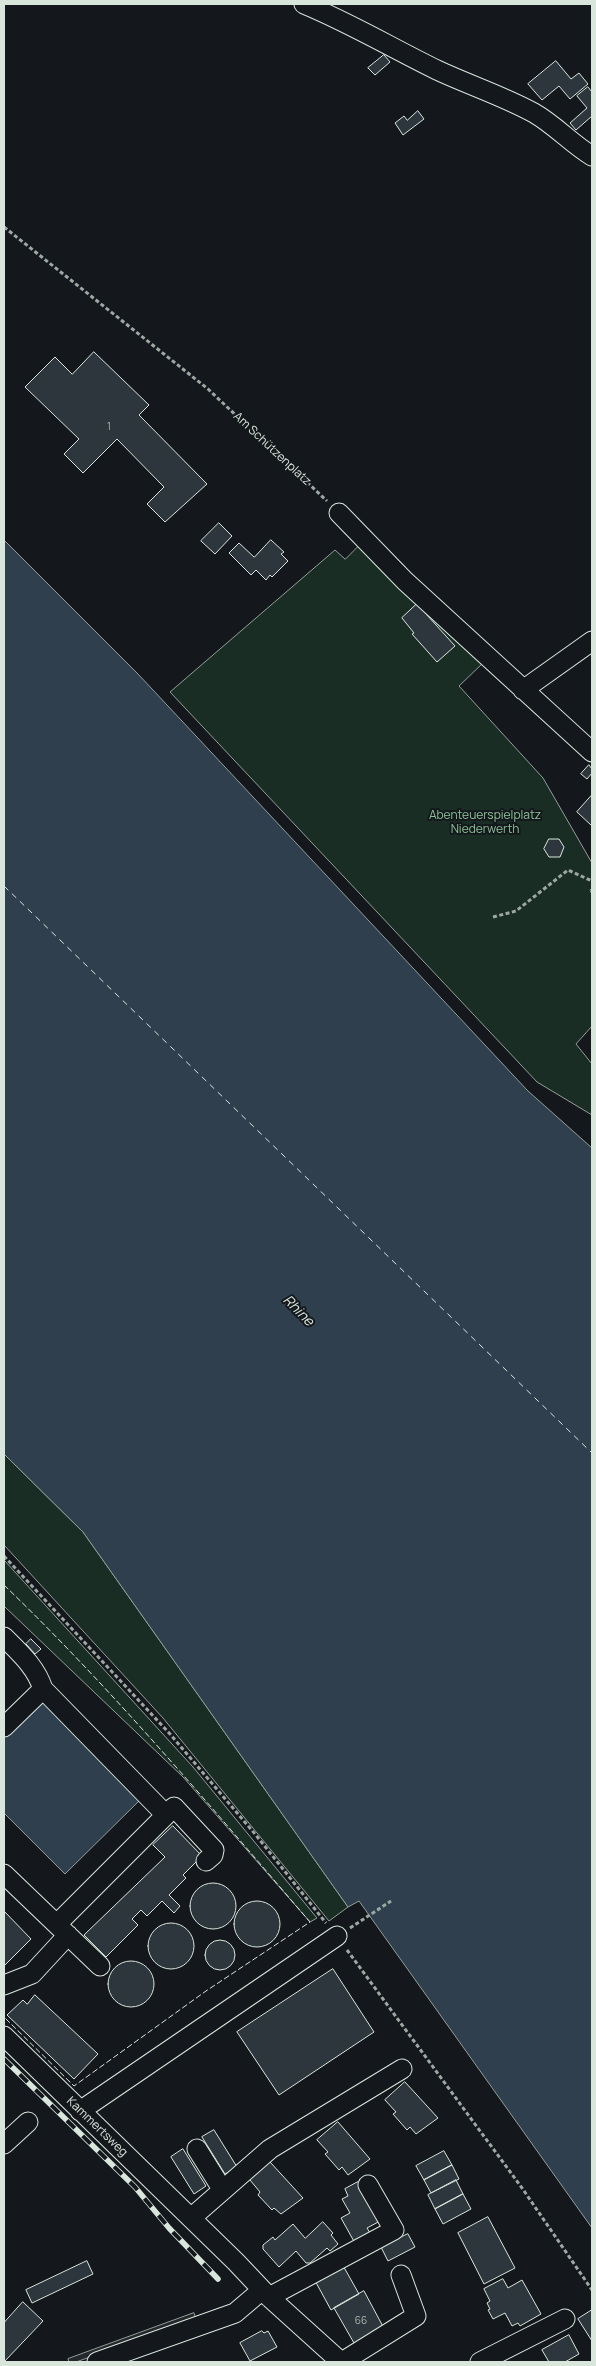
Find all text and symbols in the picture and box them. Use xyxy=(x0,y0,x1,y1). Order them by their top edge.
street label: Am Schützenplatz xyxy=(230,409,314,489)
house number: 1 xyxy=(107,421,111,433)
park label: Abenteuerspielplatz Niederwerth xyxy=(429,809,541,837)
water label: Rhine xyxy=(279,1292,317,1330)
street label: Kammertsweg xyxy=(63,2094,131,2160)
house number: 66 xyxy=(355,2315,367,2327)

